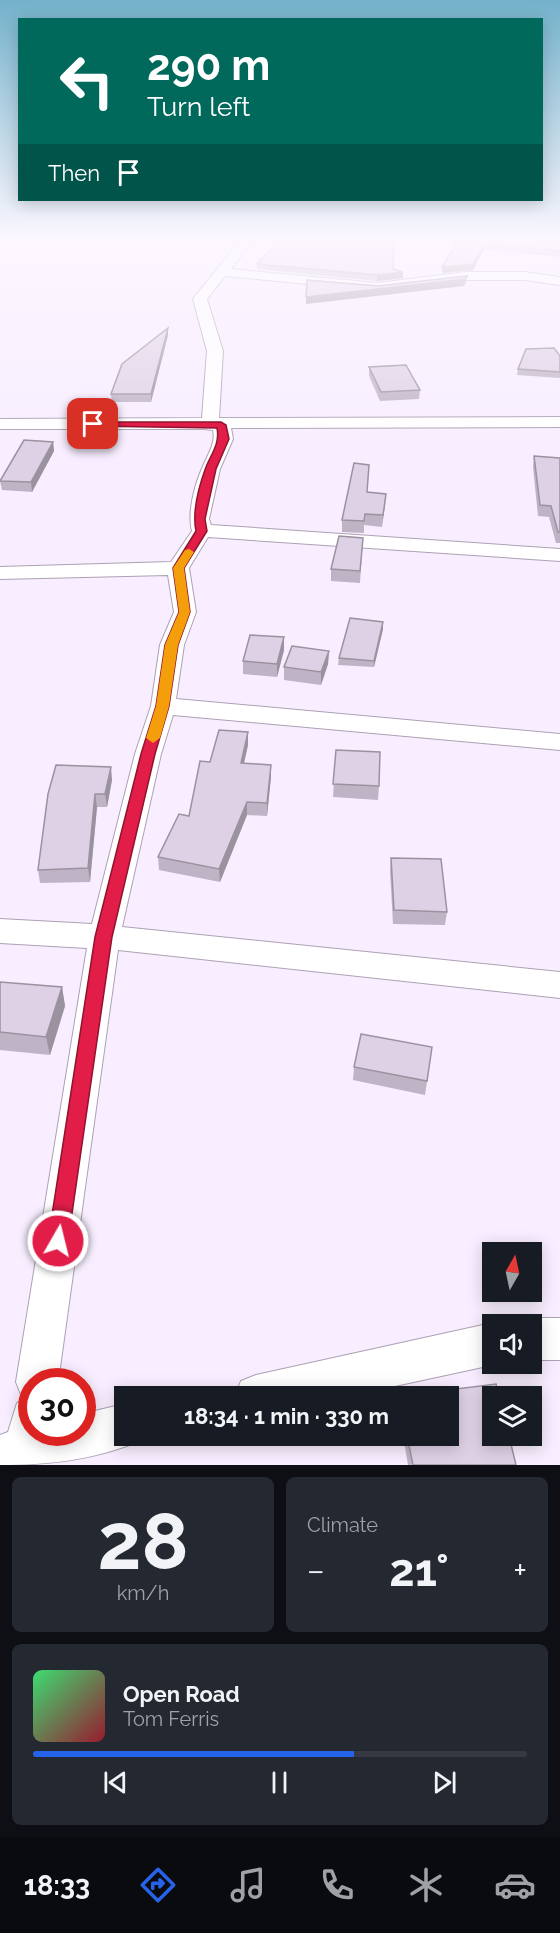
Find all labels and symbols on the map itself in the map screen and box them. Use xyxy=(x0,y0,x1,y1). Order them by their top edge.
pin xyxy=(67,398,118,449)
position arrow xyxy=(26,1209,90,1273)
north arrow xyxy=(482,1242,542,1302)
speed limit sign: 30 xyxy=(18,1368,96,1446)

